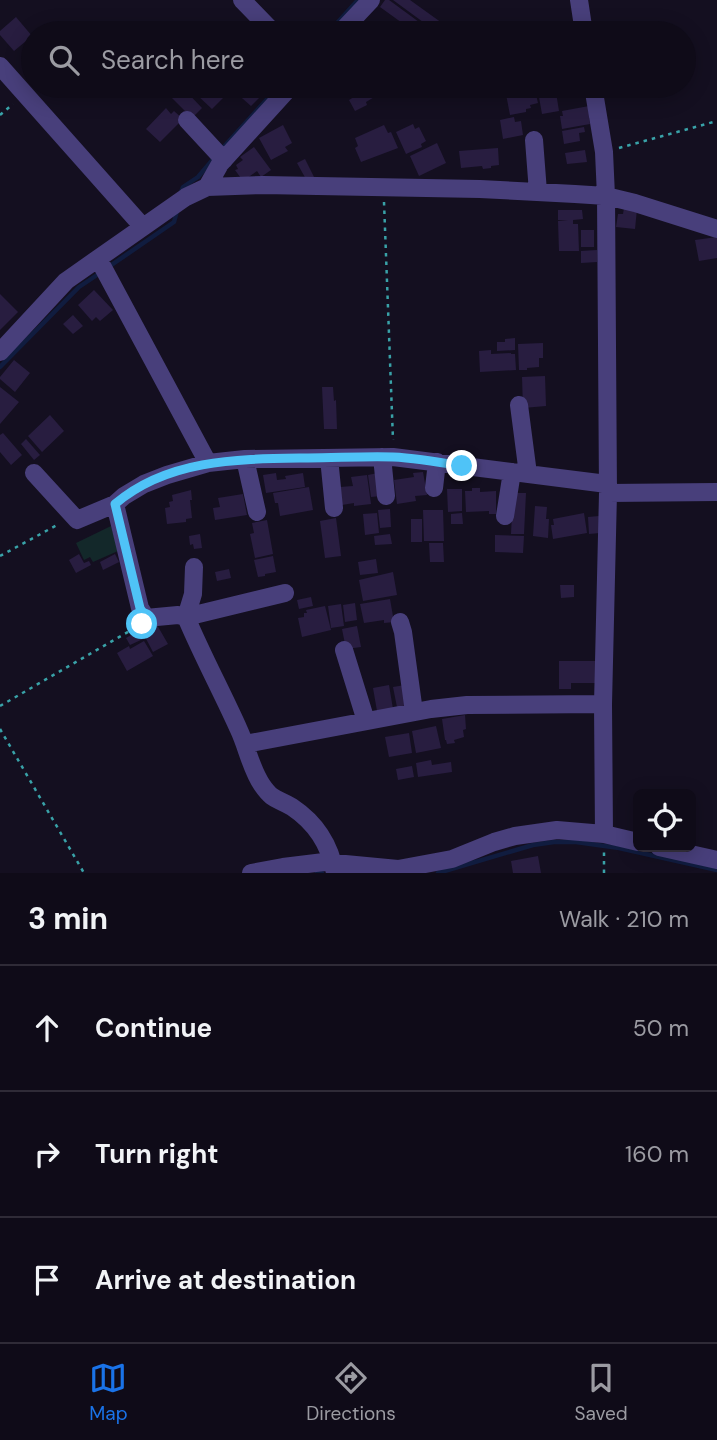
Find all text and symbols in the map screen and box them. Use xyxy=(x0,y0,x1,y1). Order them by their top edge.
search box xyxy=(21,21,696,98)
icon: search xyxy=(45,41,83,79)
text: Search here xyxy=(101,43,244,77)
route end xyxy=(446,450,477,481)
route start xyxy=(126,608,157,639)
map controls xyxy=(633,789,696,852)
button: locate xyxy=(633,789,696,852)
text: 3 min xyxy=(28,899,108,938)
text: Walk · 210 m xyxy=(559,904,689,934)
icon: ahead xyxy=(28,1009,66,1047)
text: Continue xyxy=(95,1011,212,1045)
text: 50 m xyxy=(633,1013,689,1043)
icon: right xyxy=(28,1135,66,1173)
text: Turn right xyxy=(95,1137,219,1171)
text: 160 m xyxy=(625,1139,689,1169)
icon: arrive xyxy=(28,1261,66,1299)
text: Arrive at destination xyxy=(95,1263,356,1297)
tab: Map xyxy=(89,1359,128,1426)
tab: Directions xyxy=(306,1359,396,1426)
tab: Saved xyxy=(574,1359,628,1426)

